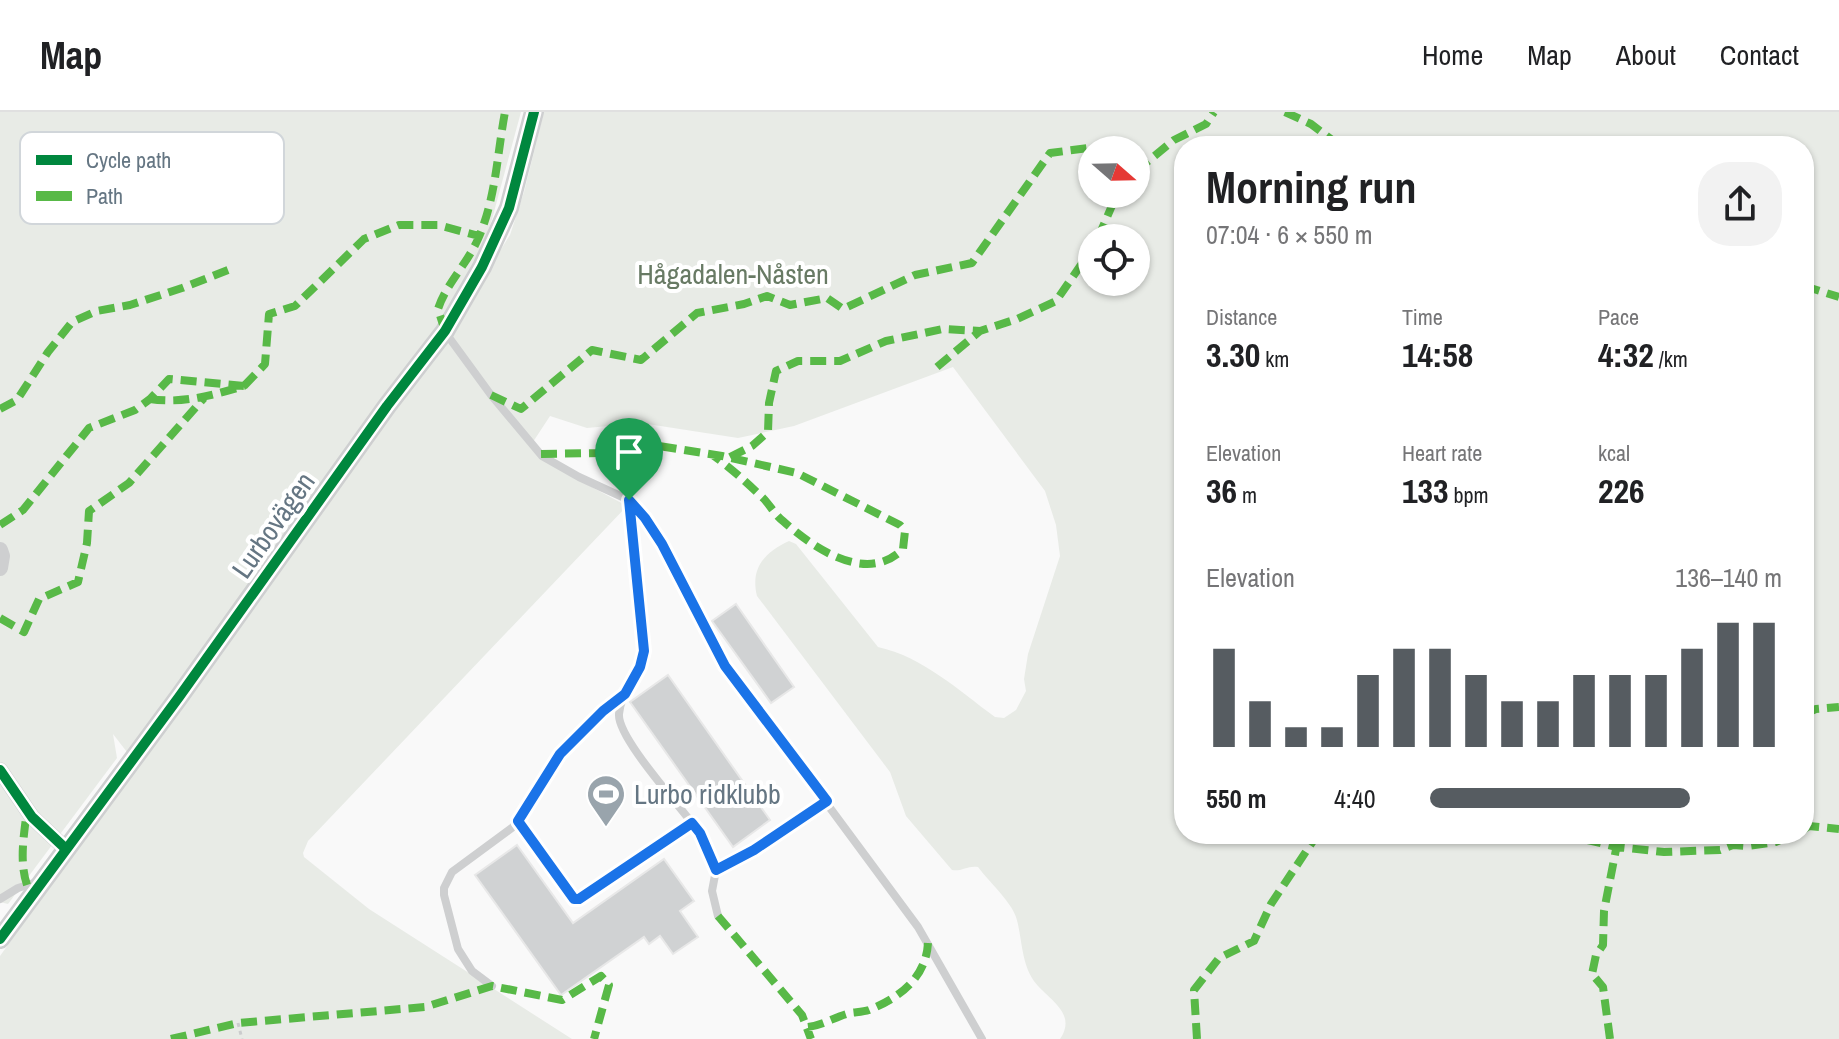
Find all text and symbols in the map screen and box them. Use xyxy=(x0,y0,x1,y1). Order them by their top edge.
text: Map xyxy=(40,30,102,81)
text: Home xyxy=(1422,36,1483,74)
text: Map xyxy=(1527,36,1572,74)
text: About xyxy=(1616,36,1676,74)
text: Contact xyxy=(1720,36,1799,74)
legend xyxy=(20,132,284,224)
north arrow xyxy=(1078,136,1150,208)
map controls xyxy=(1078,136,1150,296)
text: Cycle path xyxy=(86,145,171,175)
text: Morning run xyxy=(1206,157,1416,217)
button: share xyxy=(1698,162,1782,246)
text: Path xyxy=(86,181,123,211)
text: 07:04 · 6 × 550 m xyxy=(1206,217,1373,252)
button: locate xyxy=(1078,224,1150,296)
park label: Hågadalen-Nåsten xyxy=(637,255,829,293)
text: Distance xyxy=(1206,302,1277,332)
text: Time xyxy=(1402,302,1443,332)
text: Pace xyxy=(1598,302,1639,332)
text: 3.30 xyxy=(1206,332,1260,378)
text: 14:58 xyxy=(1402,332,1473,378)
text: 4:32 xyxy=(1598,332,1654,378)
text: km xyxy=(1260,344,1289,374)
text: /km xyxy=(1654,344,1688,374)
pin xyxy=(595,418,663,500)
icon: arrive xyxy=(607,430,651,474)
text: Elevation xyxy=(1206,438,1281,468)
text: Heart rate xyxy=(1402,438,1482,468)
text: kcal xyxy=(1598,438,1630,468)
street label: Lurbovägen xyxy=(223,464,323,586)
text: 36 xyxy=(1206,468,1237,514)
text: 133 xyxy=(1402,468,1449,514)
text: 226 xyxy=(1598,468,1645,514)
text: m xyxy=(1237,480,1257,510)
text: bpm xyxy=(1449,480,1489,510)
text: Elevation xyxy=(1206,560,1295,595)
text: 136–140 m xyxy=(1675,560,1782,595)
sports icon: Lurbo ridklubb xyxy=(585,773,627,828)
place label: Lurbo ridklubb xyxy=(634,775,781,813)
text: 550 m xyxy=(1206,781,1266,816)
text: 4:40 xyxy=(1334,781,1376,816)

